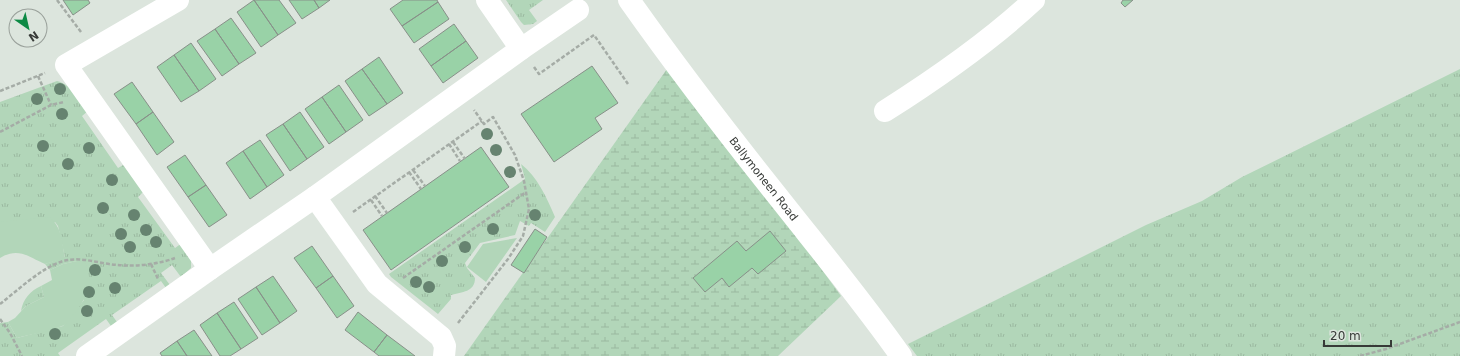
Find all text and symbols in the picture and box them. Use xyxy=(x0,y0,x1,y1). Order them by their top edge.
north arrow xyxy=(8,8,48,48)
text: N xyxy=(26,28,41,44)
street label: Ballymoneen Road xyxy=(727,134,801,223)
scale bar xyxy=(1324,322,1391,348)
text: 20 m xyxy=(1330,329,1361,343)

